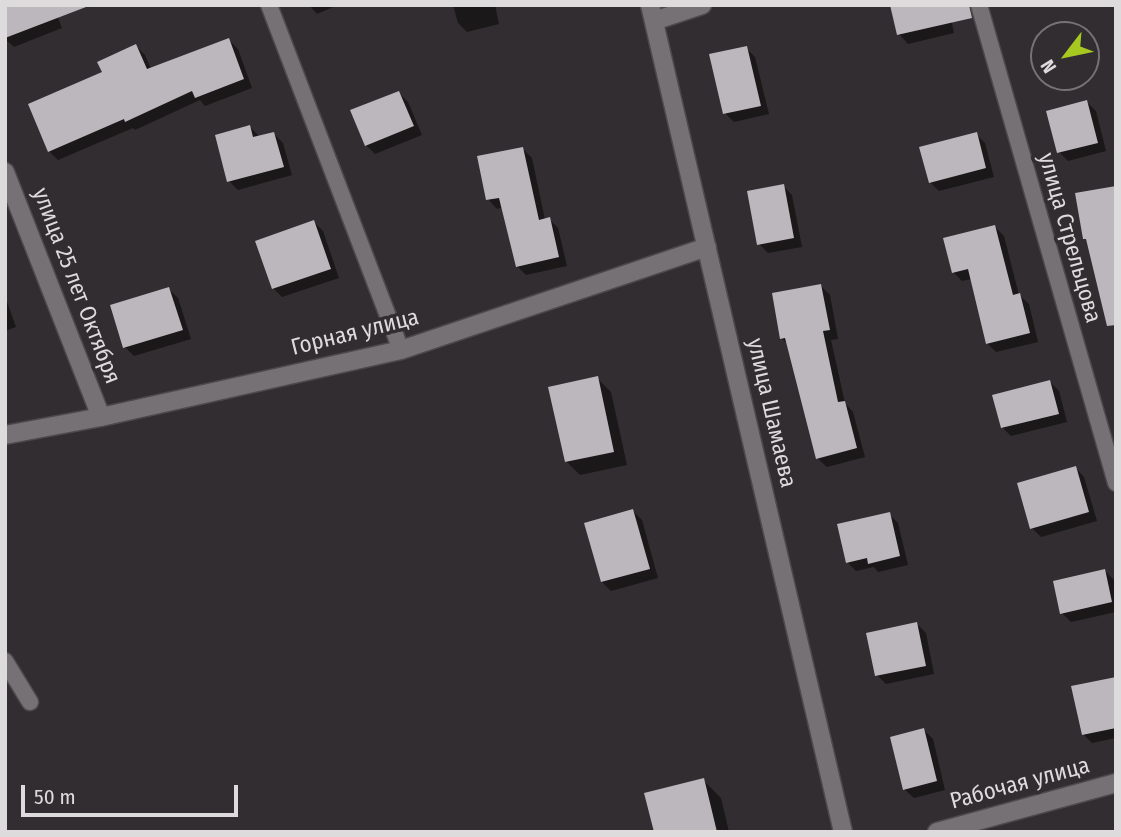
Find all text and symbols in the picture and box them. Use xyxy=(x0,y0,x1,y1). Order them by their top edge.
north arrow xyxy=(1030,21,1100,91)
text: N xyxy=(1036,55,1061,77)
street label: улица Стрельцова xyxy=(1032,150,1106,326)
street label: улица 25 лет Октября xyxy=(26,184,126,388)
street label: Горная улица xyxy=(288,304,422,362)
street label: улица Шамаева xyxy=(740,336,802,490)
street label: Рабочая улица xyxy=(947,752,1093,816)
scale bar xyxy=(24,770,242,814)
text: 50 m xyxy=(34,784,76,810)

